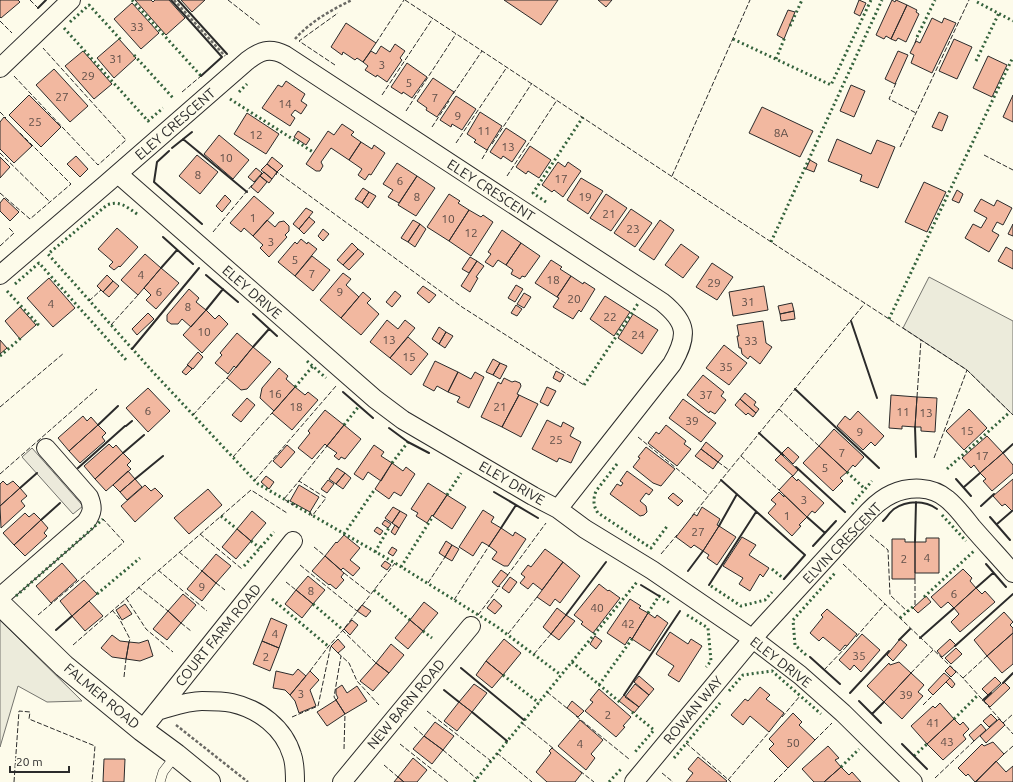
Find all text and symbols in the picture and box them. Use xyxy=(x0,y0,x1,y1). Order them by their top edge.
house number: 33 xyxy=(130,20,144,33)
house number: 31 xyxy=(109,52,123,65)
house number: 3 xyxy=(379,58,385,71)
house number: 29 xyxy=(81,69,95,82)
house number: 5 xyxy=(406,76,412,89)
street label: ELEY CRESCENT xyxy=(132,85,218,163)
house number: 27 xyxy=(55,90,69,103)
house number: 7 xyxy=(432,91,438,104)
house number: 14 xyxy=(278,97,292,110)
house number: 9 xyxy=(455,109,461,122)
house number: 25 xyxy=(28,115,42,128)
house number: 11 xyxy=(477,124,491,137)
house number: 8A xyxy=(774,126,788,139)
house number: 12 xyxy=(249,128,263,141)
house number: 13 xyxy=(501,140,515,153)
house number: 10 xyxy=(219,151,233,164)
street label: ELEY CRESCENT xyxy=(444,156,538,224)
house number: 8 xyxy=(195,168,202,181)
house number: 17 xyxy=(554,172,568,185)
house number: 6 xyxy=(397,174,404,187)
house number: 8 xyxy=(414,190,421,203)
house number: 19 xyxy=(578,190,592,203)
house number: 21 xyxy=(602,207,616,220)
house number: 1 xyxy=(250,211,256,224)
house number: 10 xyxy=(441,212,455,225)
house number: 23 xyxy=(626,222,640,235)
house number: 12 xyxy=(464,226,478,239)
house number: 3 xyxy=(268,235,274,248)
house number: 5 xyxy=(292,253,298,266)
street label: ELEY DRIVE xyxy=(219,262,285,322)
house number: 7 xyxy=(309,267,315,280)
house number: 4 xyxy=(138,268,145,281)
house number: 18 xyxy=(546,273,560,286)
house number: 29 xyxy=(707,276,721,289)
house number: 6 xyxy=(156,285,163,298)
house number: 9 xyxy=(337,285,343,298)
house number: 20 xyxy=(567,292,581,305)
house number: 31 xyxy=(741,295,755,308)
house number: 4 xyxy=(48,297,55,310)
house number: 8 xyxy=(185,300,192,313)
house number: 22 xyxy=(603,310,617,323)
house number: 10 xyxy=(197,325,211,338)
house number: 24 xyxy=(631,328,645,341)
house number: 13 xyxy=(382,333,396,346)
house number: 33 xyxy=(744,334,758,347)
house number: 15 xyxy=(402,350,416,363)
house number: 35 xyxy=(719,360,733,373)
house number: 16 xyxy=(268,387,282,400)
house number: 37 xyxy=(699,388,713,401)
house number: 18 xyxy=(289,400,303,413)
house number: 21 xyxy=(493,400,507,413)
house number: 6 xyxy=(145,404,152,417)
house number: 11 xyxy=(896,405,910,418)
house number: 13 xyxy=(919,406,933,419)
house number: 39 xyxy=(685,414,699,427)
house number: 15 xyxy=(960,424,974,437)
house number: 9 xyxy=(857,425,863,438)
house number: 25 xyxy=(549,433,563,446)
house number: 7 xyxy=(839,446,845,459)
house number: 17 xyxy=(975,449,989,462)
street label: ELEY DRIVE xyxy=(476,458,548,508)
house number: 5 xyxy=(822,461,828,474)
house number: 3 xyxy=(801,493,807,506)
street label: ELVIN CRESCENT xyxy=(799,499,885,587)
house number: 1 xyxy=(784,509,790,522)
house number: 27 xyxy=(691,525,705,538)
house number: 4 xyxy=(924,551,931,564)
house number: 2 xyxy=(901,552,907,565)
house number: 9 xyxy=(199,580,205,593)
street label: COURT FARM ROAD xyxy=(172,581,264,689)
house number: 8 xyxy=(308,584,315,597)
house number: 6 xyxy=(951,587,958,600)
house number: 40 xyxy=(590,601,604,614)
house number: 42 xyxy=(621,617,635,630)
house number: 4 xyxy=(272,627,279,640)
street label: ELEY DRIVE xyxy=(747,633,815,691)
house number: 35 xyxy=(852,649,866,662)
house number: 2 xyxy=(263,650,269,663)
street label: NEW BARN ROAD xyxy=(364,656,448,752)
street label: FALMER ROAD xyxy=(61,660,143,732)
street label: ROWAN WAY xyxy=(660,673,726,747)
house number: 3 xyxy=(298,687,304,700)
house number: 39 xyxy=(899,688,913,701)
house number: 2 xyxy=(605,708,611,721)
house number: 41 xyxy=(926,716,940,729)
house number: 43 xyxy=(940,735,954,748)
house number: 50 xyxy=(786,736,800,749)
house number: 4 xyxy=(577,737,584,750)
scale bar xyxy=(10,748,69,774)
text: 20 m xyxy=(16,755,43,768)

